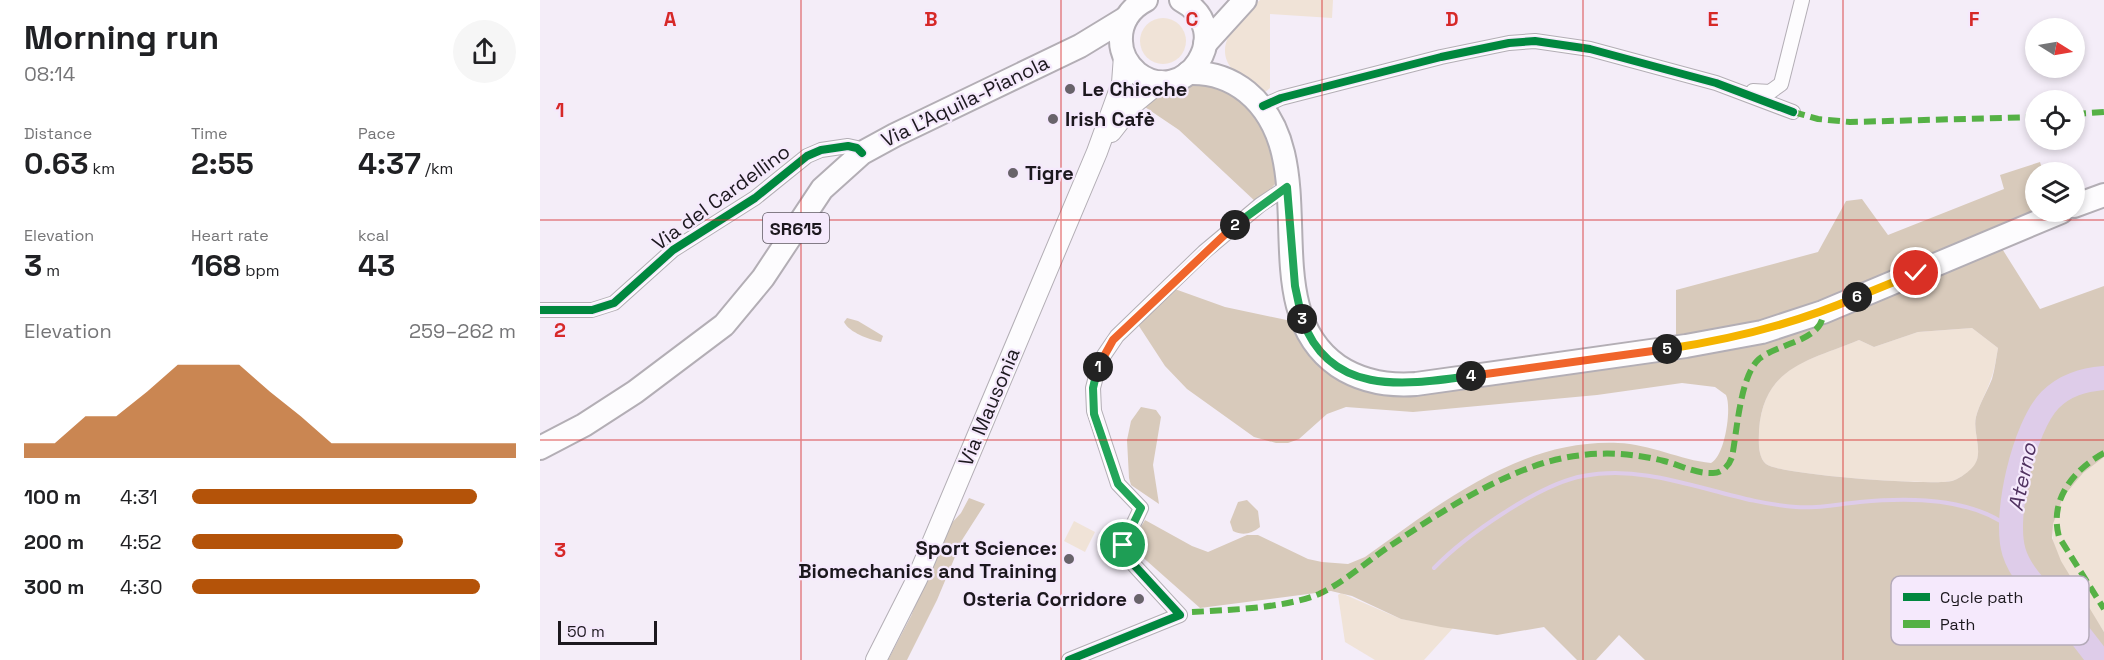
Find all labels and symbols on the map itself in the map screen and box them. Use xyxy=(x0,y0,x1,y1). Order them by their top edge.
text: A xyxy=(664,6,677,32)
text: B xyxy=(924,6,938,32)
text: C xyxy=(1186,6,1199,32)
text: D xyxy=(1445,6,1459,32)
text: E xyxy=(1707,6,1719,32)
text: F xyxy=(1969,6,1980,32)
north arrow xyxy=(2025,18,2085,78)
street label: Via L'Aquila-Pianola xyxy=(877,49,1053,153)
place label: Le Chicche xyxy=(1082,76,1187,102)
marker: Le Chicche xyxy=(1063,82,1077,96)
text: 1 xyxy=(555,97,565,123)
place label: Irish Cafè xyxy=(1065,106,1155,132)
marker: Irish Cafè xyxy=(1046,112,1060,126)
street label: Via del Cardellino xyxy=(647,138,795,256)
place label: Tigre xyxy=(1025,160,1074,186)
marker: Tigre xyxy=(1006,166,1020,180)
pin: 2 xyxy=(1220,210,1250,240)
road number: SR615 xyxy=(763,213,829,243)
pin xyxy=(1890,247,1941,298)
pin: 6 xyxy=(1842,282,1872,312)
pin: 3 xyxy=(1287,304,1317,334)
text: 2 xyxy=(554,317,566,343)
pin: 5 xyxy=(1652,334,1682,364)
street label: Via Mausonia xyxy=(952,344,1026,470)
pin: 1 xyxy=(1083,352,1113,382)
pin: 4 xyxy=(1456,361,1486,391)
water label: Aterno xyxy=(2002,440,2043,513)
pin xyxy=(1097,519,1148,570)
place label: Sport Science: Biomechanics and Training xyxy=(798,535,1057,584)
text: 3 xyxy=(554,537,566,563)
marker: Sport Science: Biomechanics and Training xyxy=(1062,552,1076,566)
legend xyxy=(1891,576,2089,645)
place label: Osteria Corridore xyxy=(963,586,1127,612)
text: Cycle path xyxy=(1940,587,2023,608)
marker: Osteria Corridore xyxy=(1132,592,1146,606)
text: Path xyxy=(1940,614,1975,635)
scale bar xyxy=(558,618,657,646)

